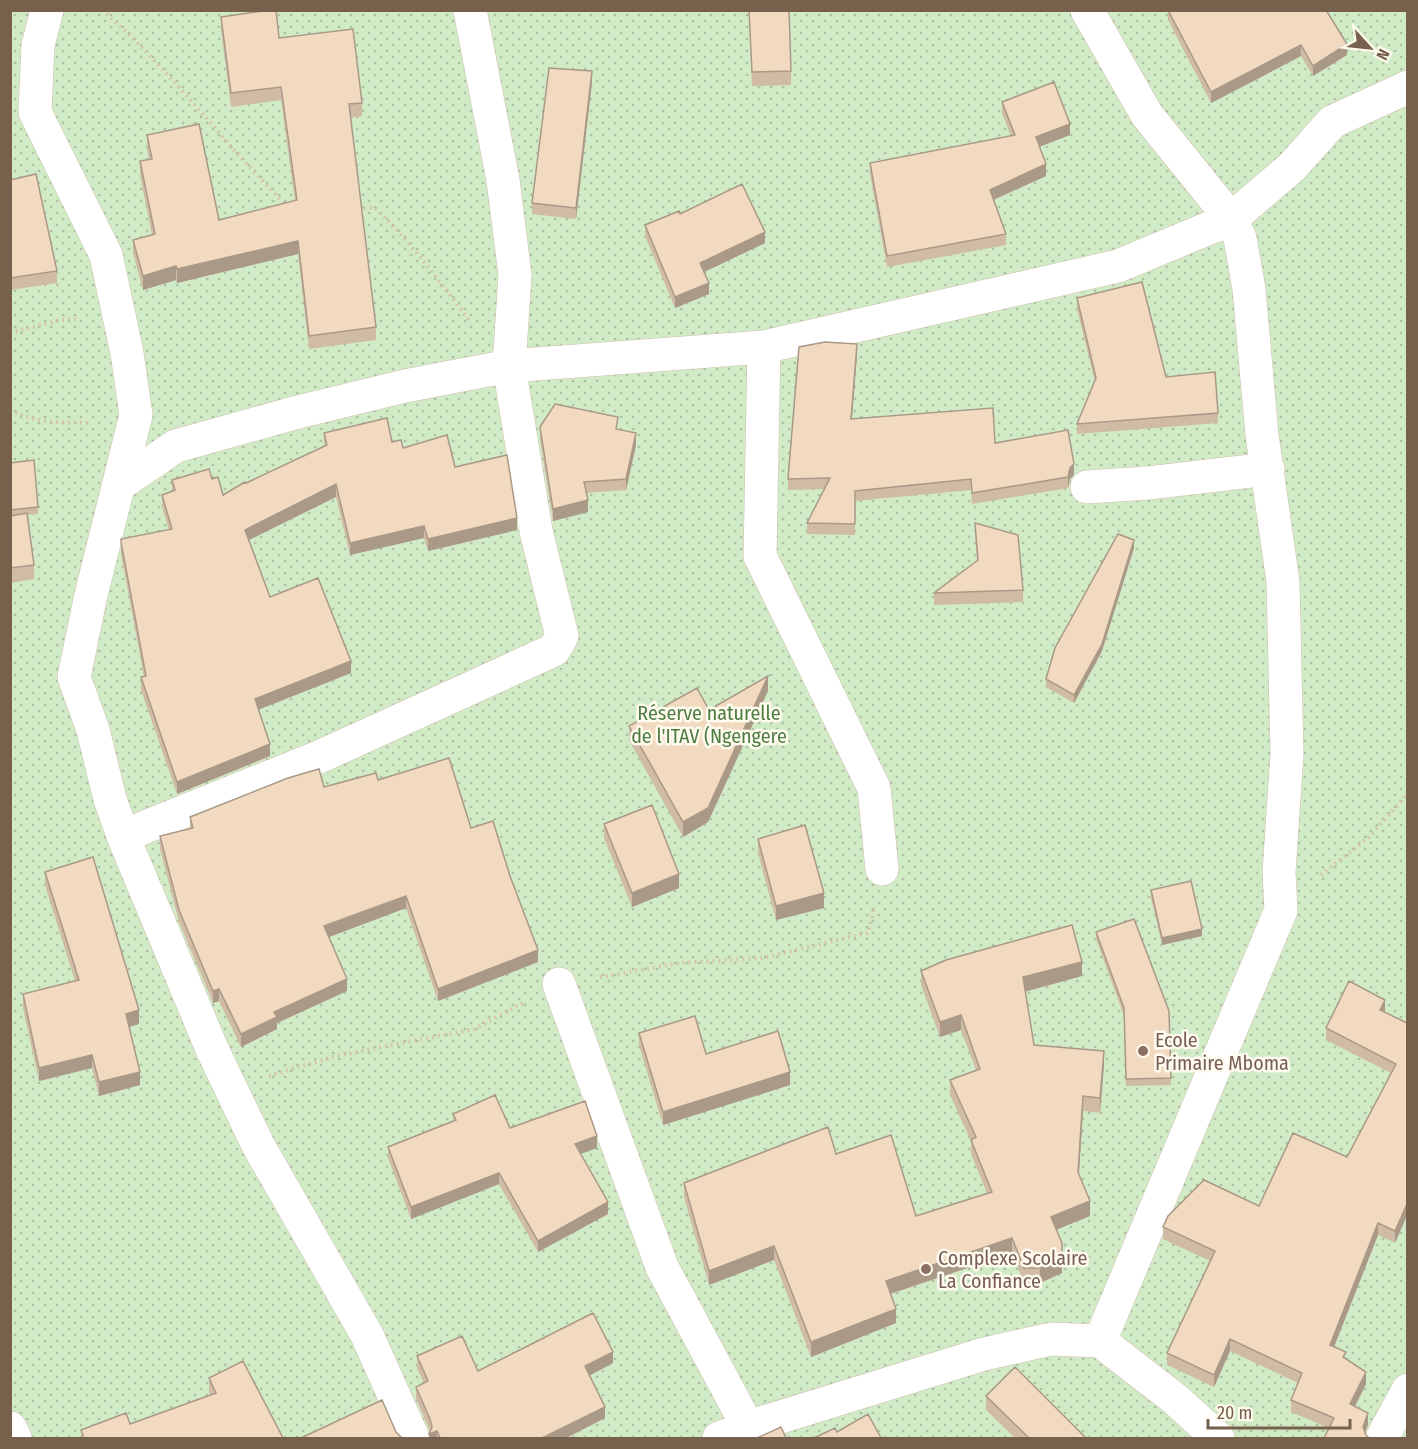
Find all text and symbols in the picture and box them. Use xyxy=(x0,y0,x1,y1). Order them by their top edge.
north arrow xyxy=(1340,18,1400,78)
text: N xyxy=(1372,46,1394,63)
park label: Réserve naturelle de l'ITAV (Ngengere xyxy=(631,701,787,748)
place label: Ecole Primaire Mboma xyxy=(1155,1028,1289,1075)
marker: Ecole Primaire Mboma xyxy=(1136,1044,1150,1058)
place label: Complexe Scolaire La Confiance xyxy=(938,1246,1087,1293)
marker: Complexe Scolaire La Confiance xyxy=(919,1262,933,1276)
scale bar xyxy=(1208,1392,1350,1430)
text: 20 m xyxy=(1217,1402,1252,1424)

